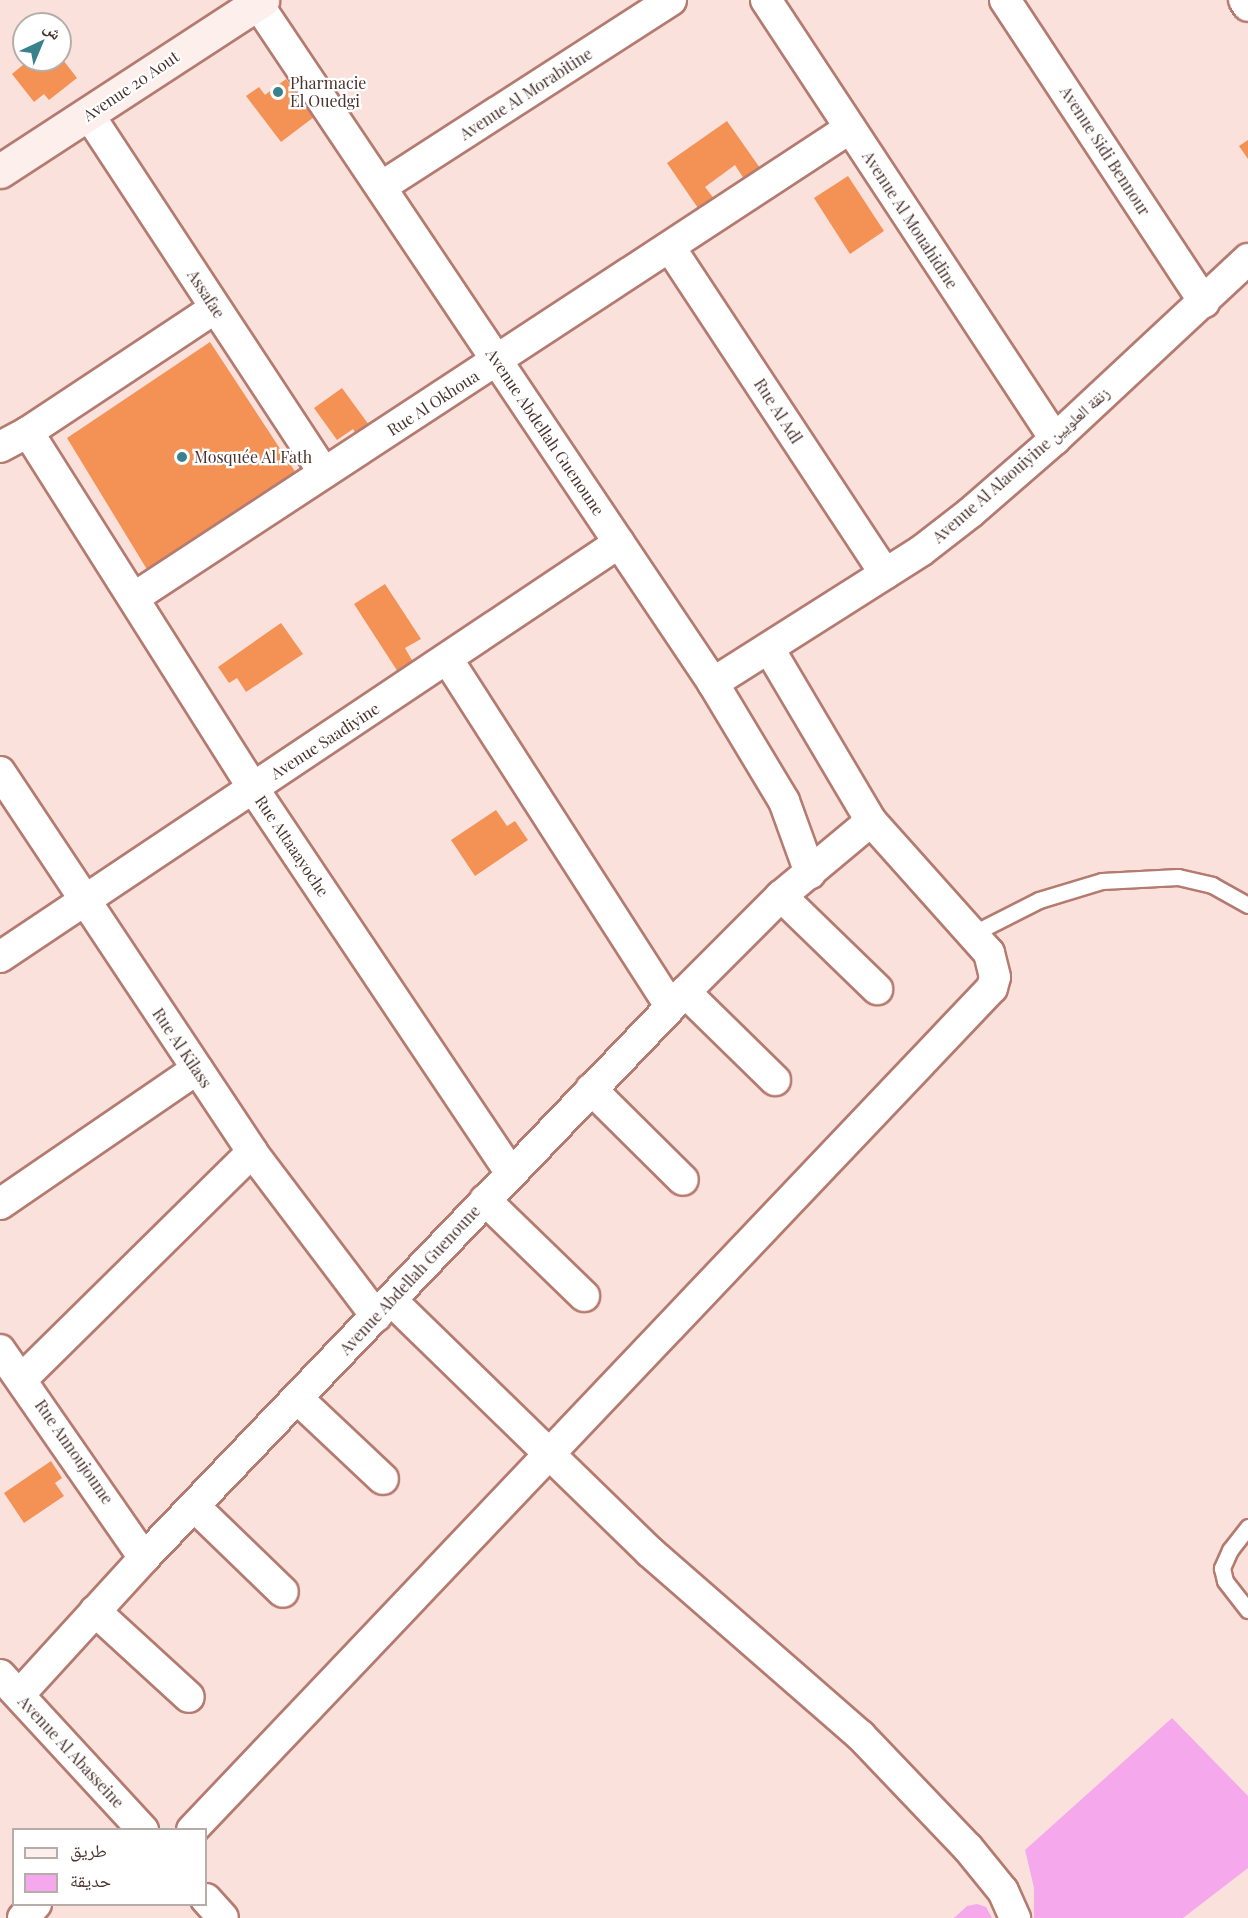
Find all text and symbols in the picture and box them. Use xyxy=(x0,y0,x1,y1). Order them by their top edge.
north arrow xyxy=(12,12,72,72)
text: ش xyxy=(40,17,67,44)
street label: Avenue Al Morabitine xyxy=(456,44,596,144)
street label: Avenue 20 Aout xyxy=(79,47,183,125)
place label: Pharmacie El Ouedgi xyxy=(290,73,366,111)
street label: Avenue Sidi Bennour xyxy=(1056,83,1154,219)
marker: Pharmacie El Ouedgi xyxy=(271,85,285,99)
street label: Avenue Al Mouahidine xyxy=(858,147,962,293)
street label: Assafae xyxy=(183,266,229,322)
street label: Avenue Abdellah Guenoune xyxy=(482,345,608,519)
street label: Rue Al Okhoua xyxy=(383,366,483,440)
street label: Rue Al Adl xyxy=(750,375,806,447)
street label: Avenue Al Alaouiyine زنقة العلويين xyxy=(928,383,1114,547)
place label: Mosquée Al Fath xyxy=(194,447,313,467)
marker: Mosquée Al Fath xyxy=(175,450,189,464)
street label: Avenue Saadiyine xyxy=(267,699,383,783)
street label: Rue Attaaayoche xyxy=(251,792,333,900)
street label: Rue Al Kilass xyxy=(148,1004,216,1092)
street label: Avenue Abdellah Guenoune xyxy=(336,1201,484,1359)
street label: Rue Annoujoume xyxy=(31,1396,117,1508)
street label: Avenue Al Abasseine xyxy=(14,1692,128,1812)
legend xyxy=(12,1828,207,1906)
text: طريق xyxy=(70,1838,107,1862)
text: حديقة xyxy=(70,1868,111,1892)

